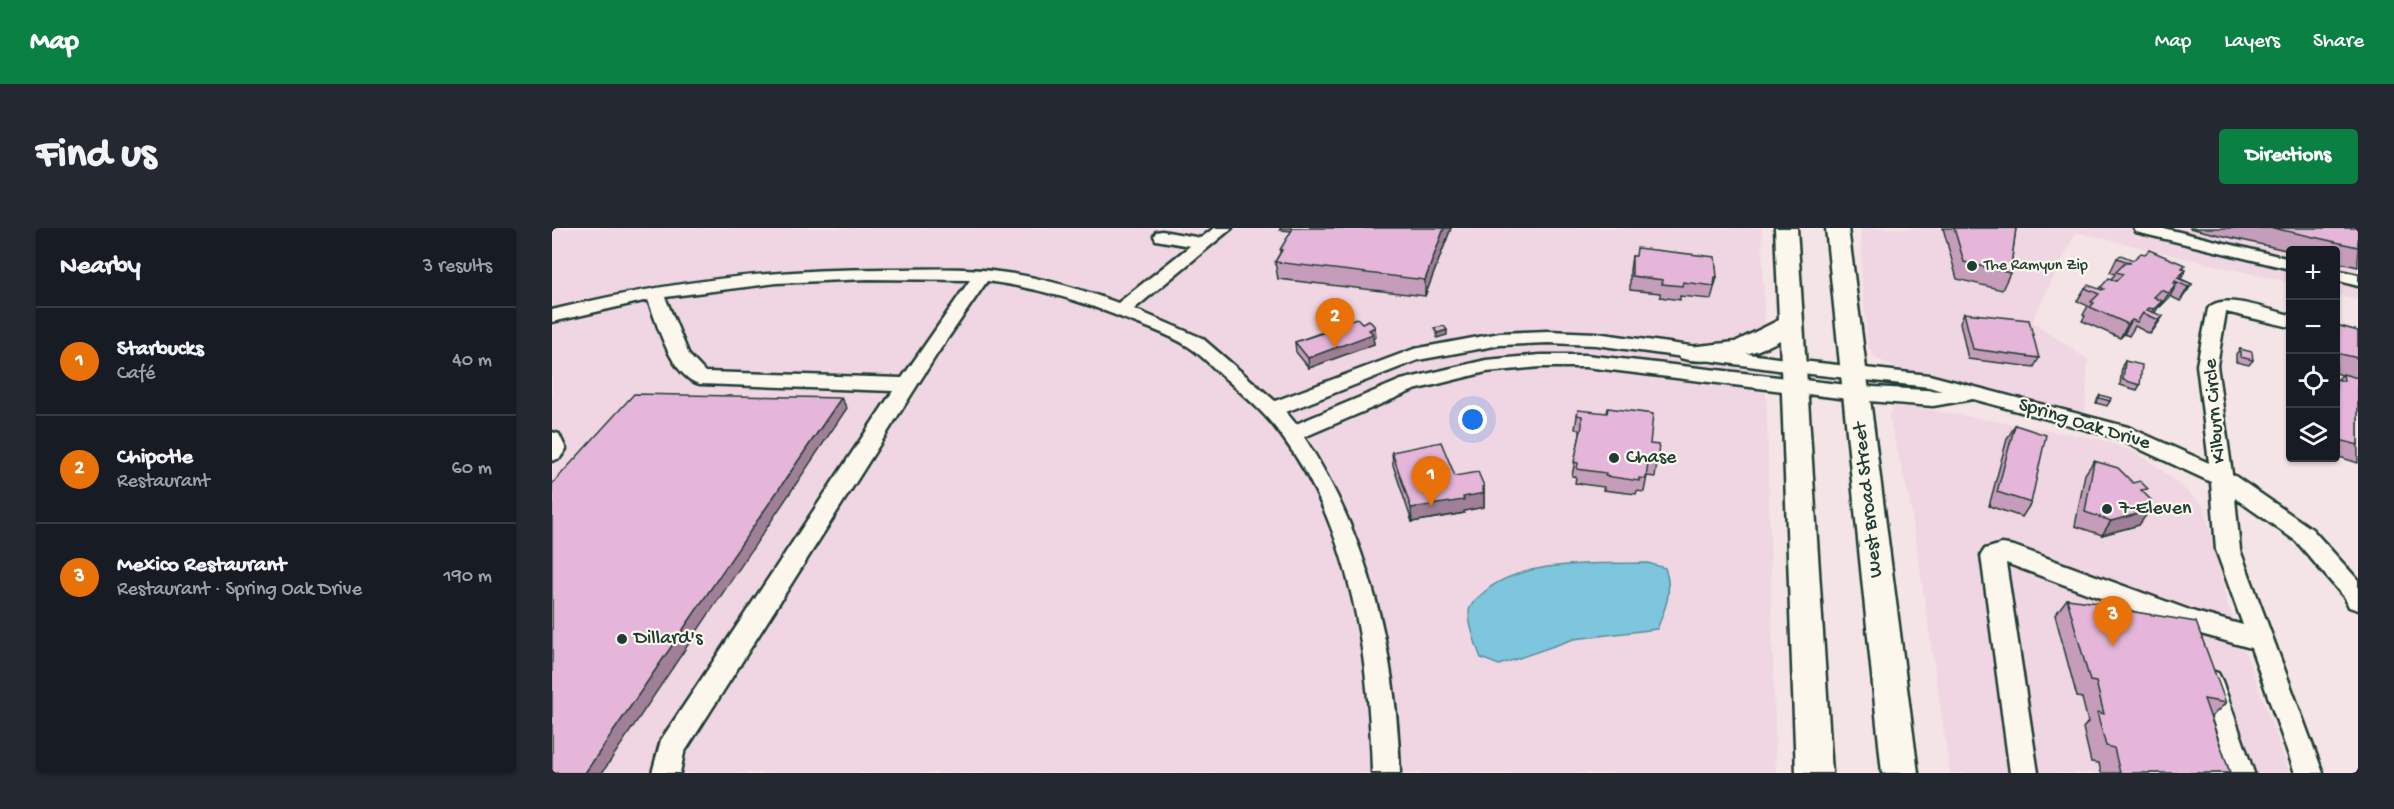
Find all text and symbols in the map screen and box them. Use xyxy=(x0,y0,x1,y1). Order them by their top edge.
text: Map xyxy=(30,26,79,59)
text: Map xyxy=(2155,30,2191,55)
text: Layers xyxy=(2224,30,2280,55)
text: Share xyxy=(2313,30,2364,55)
button: Directions xyxy=(2219,129,2358,184)
text: Find us xyxy=(36,132,156,181)
map controls xyxy=(2286,246,2340,462)
button: + xyxy=(2286,246,2340,300)
text: Nearby xyxy=(60,252,141,283)
text: 3 results xyxy=(423,256,492,279)
place label: The Ramyun Zip xyxy=(1983,257,2088,276)
marker: The Ramyun Zip xyxy=(1965,259,1979,273)
pin: 2 xyxy=(1316,298,1354,348)
button: − xyxy=(2286,300,2340,354)
text: Starbucks xyxy=(117,337,204,363)
text: 1 xyxy=(75,350,84,373)
text: 40 m xyxy=(452,350,492,373)
button: locate xyxy=(2286,354,2340,408)
street label: Kilburn Circle xyxy=(2200,357,2232,464)
text: Café xyxy=(117,363,155,386)
street label: Spring Oak Drive xyxy=(2015,394,2153,456)
your location xyxy=(1458,405,1487,434)
button: layers xyxy=(2286,408,2340,462)
street label: West Broad Street xyxy=(1849,419,1889,579)
text: Chipotle xyxy=(117,445,193,471)
place label: Chase xyxy=(1626,447,1677,470)
marker: Chase xyxy=(1607,451,1621,465)
pin: 1 xyxy=(1412,456,1450,506)
text: 2 xyxy=(75,458,84,481)
text: 60 m xyxy=(452,458,492,481)
text: Restaurant xyxy=(117,471,210,494)
place label: 7-Eleven xyxy=(2118,498,2192,521)
marker: 7-Eleven xyxy=(2100,502,2114,516)
text: Mexico Restaurant xyxy=(117,553,286,579)
text: 3 xyxy=(74,566,85,589)
text: 190 m xyxy=(444,566,492,589)
text: Restaurant · Spring Oak Drive xyxy=(117,579,362,602)
pin: 3 xyxy=(2094,596,2132,646)
place label: Dillard's xyxy=(632,628,703,651)
marker: Dillard's xyxy=(615,632,629,646)

